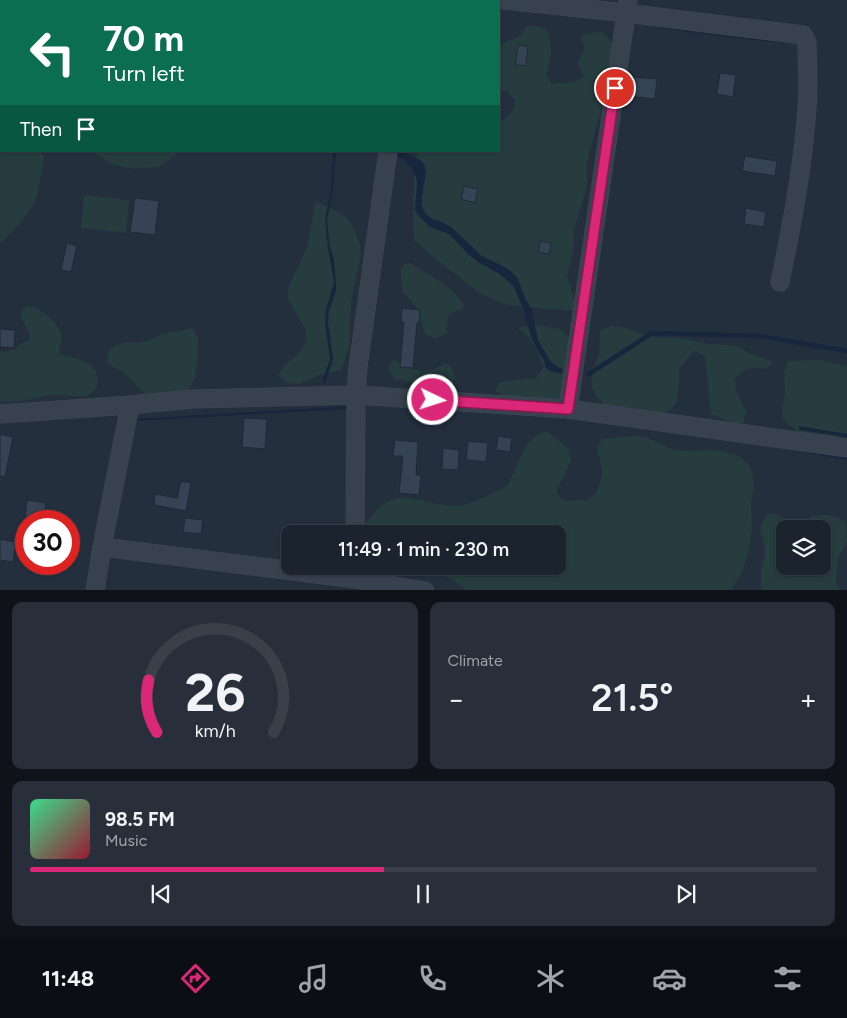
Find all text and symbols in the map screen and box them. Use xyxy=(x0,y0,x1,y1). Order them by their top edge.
text: 70 m xyxy=(103,18,184,60)
icon: left xyxy=(20,20,85,85)
text: Turn left xyxy=(103,60,185,87)
pin xyxy=(594,67,636,109)
icon: arrive xyxy=(601,74,629,102)
icon: arrive xyxy=(72,115,100,143)
text: Then xyxy=(20,118,62,141)
position arrow xyxy=(406,373,458,425)
speed limit sign: 30 xyxy=(15,510,80,575)
map controls xyxy=(776,520,831,575)
button: layers xyxy=(776,520,831,575)
text: 11:49 · 1 min · 230 m xyxy=(338,538,509,561)
text: Climate xyxy=(448,651,503,670)
text: 26 xyxy=(185,662,245,724)
text: 21.5° xyxy=(591,675,674,721)
text: − xyxy=(448,682,465,716)
text: + xyxy=(800,682,817,716)
text: km/h xyxy=(194,720,235,741)
text: 98.5 FM xyxy=(105,808,175,831)
text: Music xyxy=(105,831,147,850)
icon: previous xyxy=(147,880,175,908)
icon: pause xyxy=(409,880,437,908)
icon: next xyxy=(672,880,700,908)
icon: directions xyxy=(178,961,213,996)
icon: music xyxy=(296,961,331,996)
icon: phone xyxy=(415,961,450,996)
icon: climate xyxy=(533,961,568,996)
icon: car xyxy=(652,961,687,996)
icon: filters xyxy=(770,961,805,996)
text: 11:48 xyxy=(42,965,94,992)

